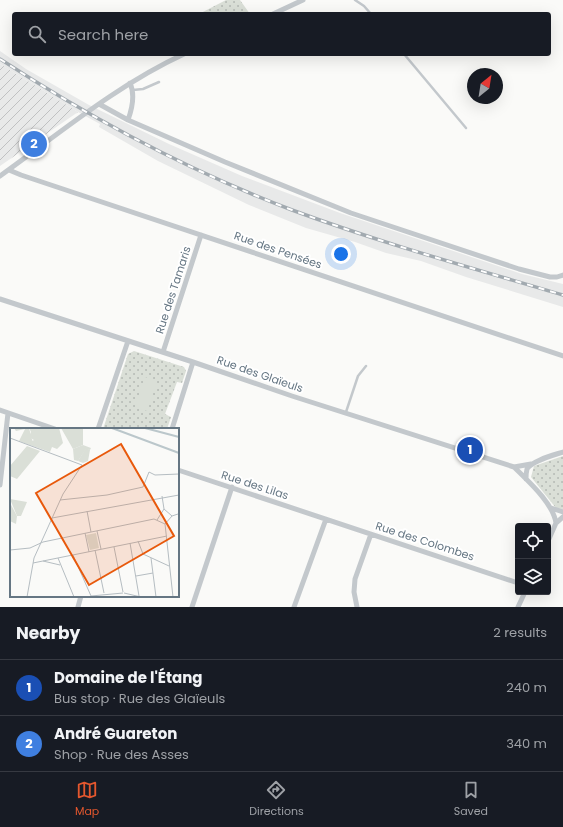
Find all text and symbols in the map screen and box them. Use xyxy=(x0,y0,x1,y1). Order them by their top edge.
search box xyxy=(12,12,551,56)
icon: search xyxy=(26,23,48,45)
text: Search here xyxy=(58,24,148,45)
north arrow xyxy=(467,68,503,104)
pin: 2 xyxy=(21,129,47,159)
street label: Rue des Pensées xyxy=(232,227,324,273)
street label: Rue des Tamaris xyxy=(151,244,195,336)
your location xyxy=(331,244,351,264)
street label: Rue des Glaïeuls xyxy=(215,352,305,396)
inset map xyxy=(10,428,179,597)
pin: 1 xyxy=(457,435,483,465)
street label: Rue des Lilas xyxy=(219,467,291,503)
street label: Rue des Colombes xyxy=(374,517,477,565)
map controls xyxy=(515,523,551,595)
button: locate xyxy=(515,523,551,559)
button: layers xyxy=(515,559,551,595)
text: Nearby xyxy=(16,621,80,645)
text: 2 results xyxy=(493,623,547,642)
text: Domaine de l'Étang xyxy=(54,667,203,688)
text: 1 xyxy=(27,678,31,697)
text: 240 m xyxy=(506,678,547,697)
text: Bus stop · Rue des Glaïeuls xyxy=(54,689,225,708)
text: André Guareton xyxy=(54,723,177,744)
text: 2 xyxy=(25,734,33,753)
text: 340 m xyxy=(506,734,547,753)
text: Shop · Rue des Asses xyxy=(54,745,189,764)
tab: Map xyxy=(75,779,99,820)
tab: Directions xyxy=(249,779,304,820)
tab: Saved xyxy=(454,779,488,820)

